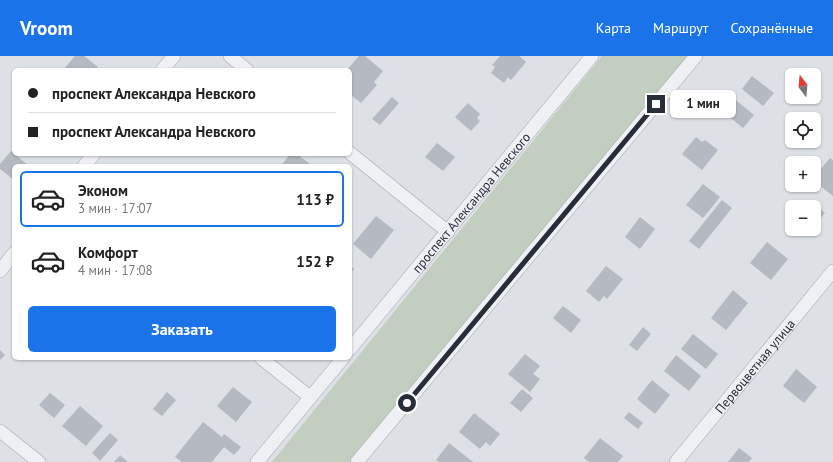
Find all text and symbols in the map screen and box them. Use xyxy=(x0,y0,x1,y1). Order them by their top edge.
text: Vroom xyxy=(20,16,73,40)
text: Карта xyxy=(596,19,631,37)
text: Маршрут xyxy=(653,19,708,37)
text: Сохранённые xyxy=(730,19,813,37)
north arrow xyxy=(785,68,821,104)
map controls xyxy=(785,68,821,236)
text: проспект Александра Невского xyxy=(52,84,256,103)
callout: 1 мин xyxy=(670,90,736,118)
route end xyxy=(647,95,665,113)
text: 1 мин xyxy=(686,95,720,112)
button: locate xyxy=(785,112,821,148)
text: проспект Александра Невского xyxy=(52,122,256,141)
street label: проспект Александра Невского xyxy=(408,129,534,276)
button: + xyxy=(785,156,821,192)
icon: car xyxy=(30,181,66,217)
text: Эконом xyxy=(78,181,128,200)
text: 113 ₽ xyxy=(296,190,334,209)
text: 3 мин · 17:07 xyxy=(78,200,153,217)
button: − xyxy=(785,200,821,236)
icon: car xyxy=(30,243,66,279)
text: Комфорт xyxy=(78,243,138,262)
text: 152 ₽ xyxy=(296,252,334,271)
text: 4 мин · 17:08 xyxy=(78,262,153,279)
button: Заказать xyxy=(28,306,336,352)
street label: Первоцветная улица xyxy=(711,315,799,417)
route start xyxy=(398,394,416,412)

